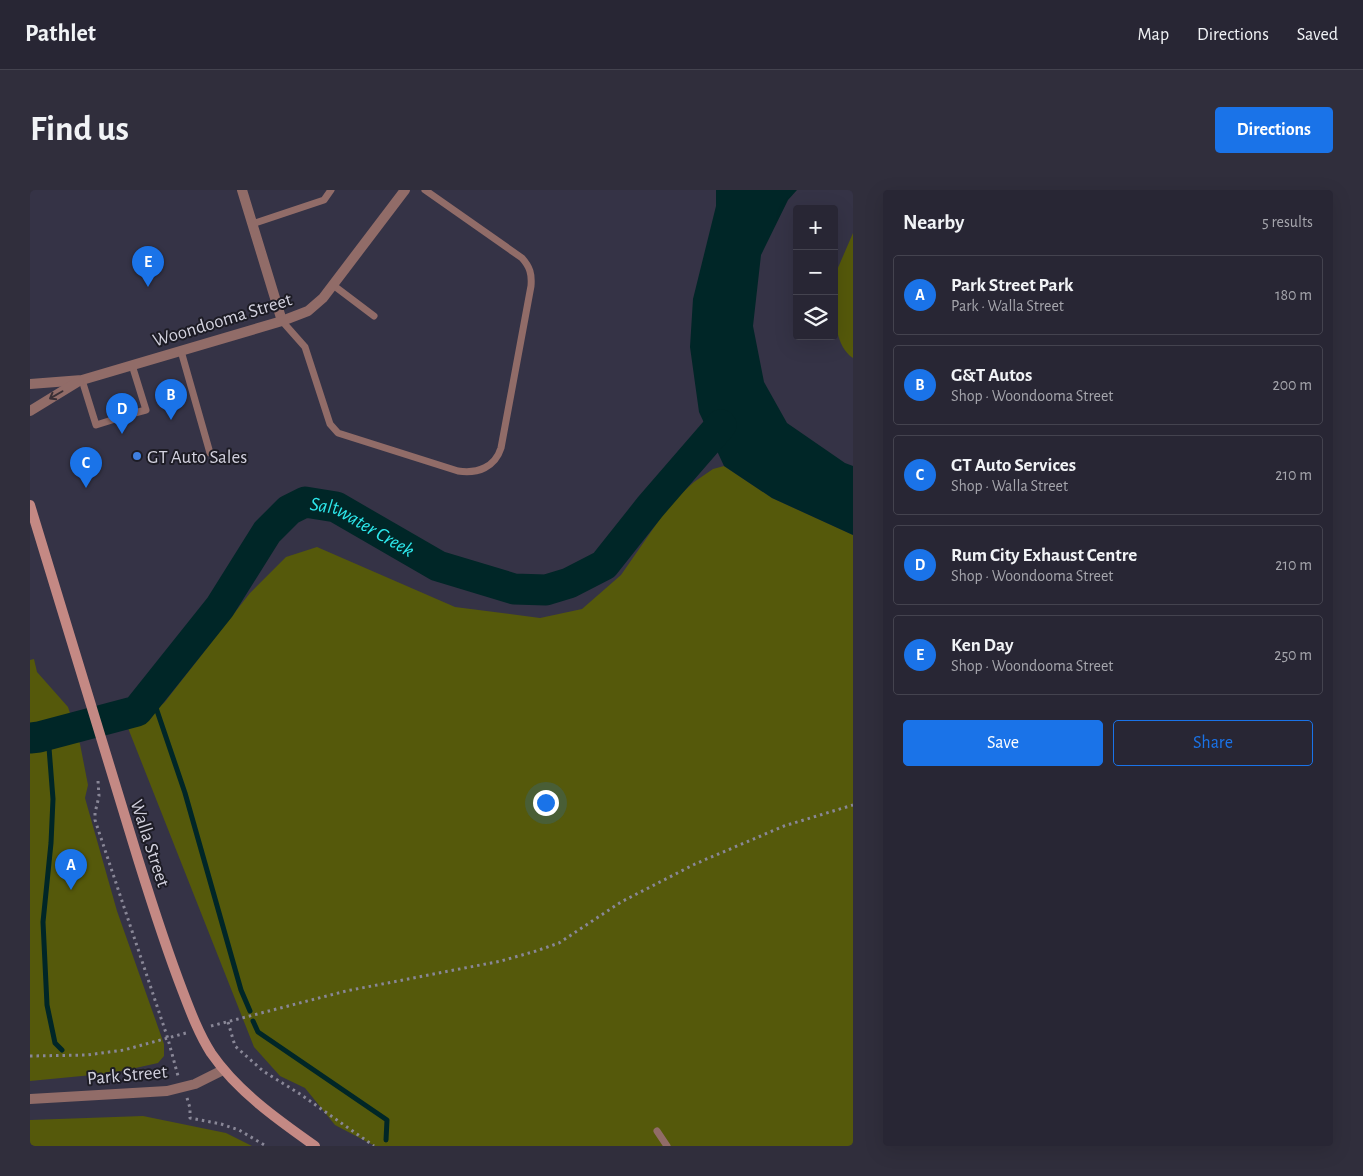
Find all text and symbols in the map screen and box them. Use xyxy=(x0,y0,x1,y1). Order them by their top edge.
text: Pathlet xyxy=(25,22,96,46)
text: Map xyxy=(1138,26,1169,44)
text: Directions xyxy=(1197,26,1269,44)
text: Saved xyxy=(1297,26,1338,44)
button: Directions xyxy=(1215,107,1333,153)
text: Find us xyxy=(30,112,129,147)
map controls xyxy=(793,205,838,340)
button: + xyxy=(793,205,838,250)
text: Nearby xyxy=(903,212,964,233)
text: 5 results xyxy=(1262,214,1313,230)
pin: E xyxy=(132,246,164,287)
button: − xyxy=(793,250,838,295)
text: Park Street Park xyxy=(951,276,1073,295)
text: A xyxy=(915,287,925,303)
text: 180 m xyxy=(1275,287,1312,303)
street label: Woondooma Street xyxy=(151,290,294,351)
button: layers xyxy=(793,295,838,340)
text: Park · Walla Street xyxy=(951,298,1064,314)
text: G&T Autos xyxy=(951,366,1032,385)
text: B xyxy=(915,377,925,393)
text: 200 m xyxy=(1272,377,1312,393)
pin: B xyxy=(155,379,187,420)
text: Shop · Woondooma Street xyxy=(951,388,1113,404)
one-way arrow xyxy=(49,390,64,400)
pin: D xyxy=(106,393,138,434)
pin: C xyxy=(70,447,102,488)
place label: GT Auto Sales xyxy=(147,448,247,467)
marker: GT Auto Sales xyxy=(131,450,143,462)
text: GT Auto Services xyxy=(951,456,1076,475)
text: C xyxy=(916,467,924,483)
text: 210 m xyxy=(1275,467,1312,483)
text: Shop · Walla Street xyxy=(951,478,1068,494)
water label: Saltwater Creek xyxy=(309,494,418,561)
text: Rum City Exhaust Centre xyxy=(951,546,1137,565)
text: D xyxy=(915,557,925,573)
text: 210 m xyxy=(1275,557,1312,573)
text: Shop · Woondooma Street xyxy=(951,568,1113,584)
text: Ken Day xyxy=(951,636,1013,655)
text: E xyxy=(916,647,924,663)
text: 250 m xyxy=(1274,647,1312,663)
text: Shop · Woondooma Street xyxy=(951,658,1113,674)
button: Save xyxy=(903,720,1103,766)
button: Share xyxy=(1113,720,1313,766)
your location xyxy=(533,790,559,816)
street label: Walla Street xyxy=(127,797,173,890)
pin: A xyxy=(55,849,87,890)
street label: Park Street xyxy=(86,1063,168,1088)

